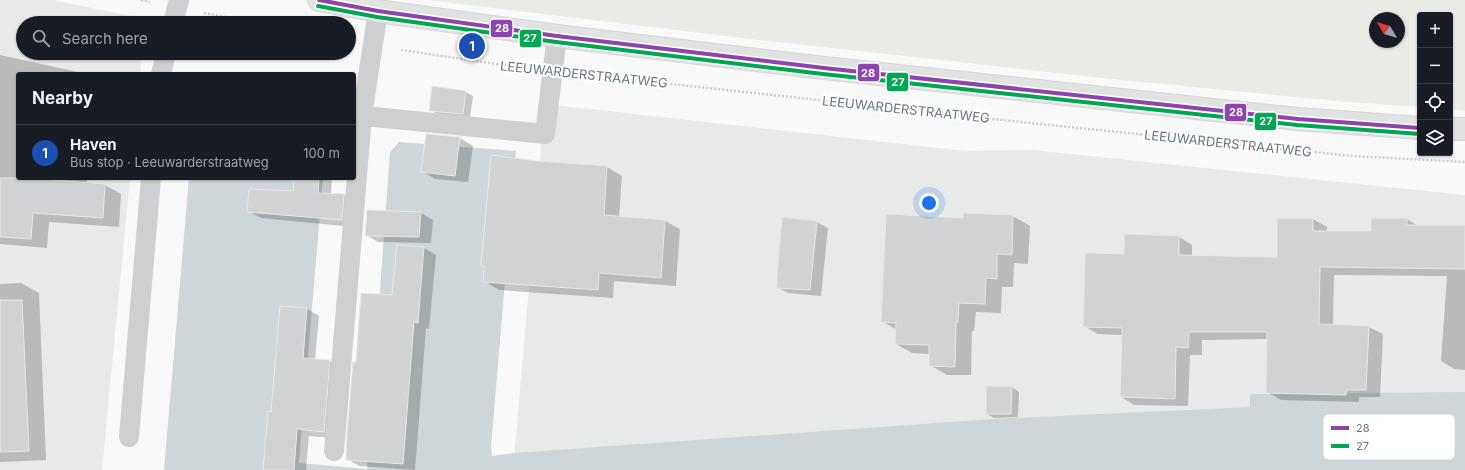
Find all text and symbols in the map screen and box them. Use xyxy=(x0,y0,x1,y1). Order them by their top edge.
north arrow xyxy=(1369,12,1405,48)
map controls xyxy=(1417,12,1453,156)
button: + xyxy=(1417,12,1453,48)
search box xyxy=(16,16,356,60)
line badge: 28 xyxy=(490,19,513,38)
text: 28 xyxy=(495,21,509,35)
icon: search xyxy=(30,27,52,49)
text: Search here xyxy=(62,29,148,48)
line badge: 27 xyxy=(519,29,542,48)
pin: 1 xyxy=(459,31,485,61)
text: 27 xyxy=(523,31,537,45)
button: − xyxy=(1417,48,1453,84)
street label: LEEUWARDERSTRAATWEG xyxy=(499,57,669,91)
line badge: 28 xyxy=(857,63,880,82)
text: 28 xyxy=(861,66,875,80)
line badge: 27 xyxy=(886,72,909,92)
text: 27 xyxy=(891,75,905,89)
button: locate xyxy=(1417,84,1453,120)
text: Nearby xyxy=(32,88,93,108)
street label: LEEUWARDERSTRAATWEG xyxy=(821,92,991,126)
line badge: 28 xyxy=(1224,103,1247,122)
text: 28 xyxy=(1229,105,1243,119)
line badge: 27 xyxy=(1254,112,1277,131)
text: 27 xyxy=(1259,114,1273,128)
button: layers xyxy=(1417,120,1453,156)
street label: LEEUWARDERSTRAATWEG xyxy=(1143,126,1313,160)
text: Haven xyxy=(70,135,117,154)
text: 1 xyxy=(42,145,48,161)
text: 100 m xyxy=(303,145,340,161)
text: Bus stop · Leeuwarderstraatweg xyxy=(70,154,269,170)
your location xyxy=(919,193,939,213)
legend xyxy=(1323,414,1455,460)
text: 28 xyxy=(1356,421,1370,435)
text: 27 xyxy=(1356,439,1369,453)

